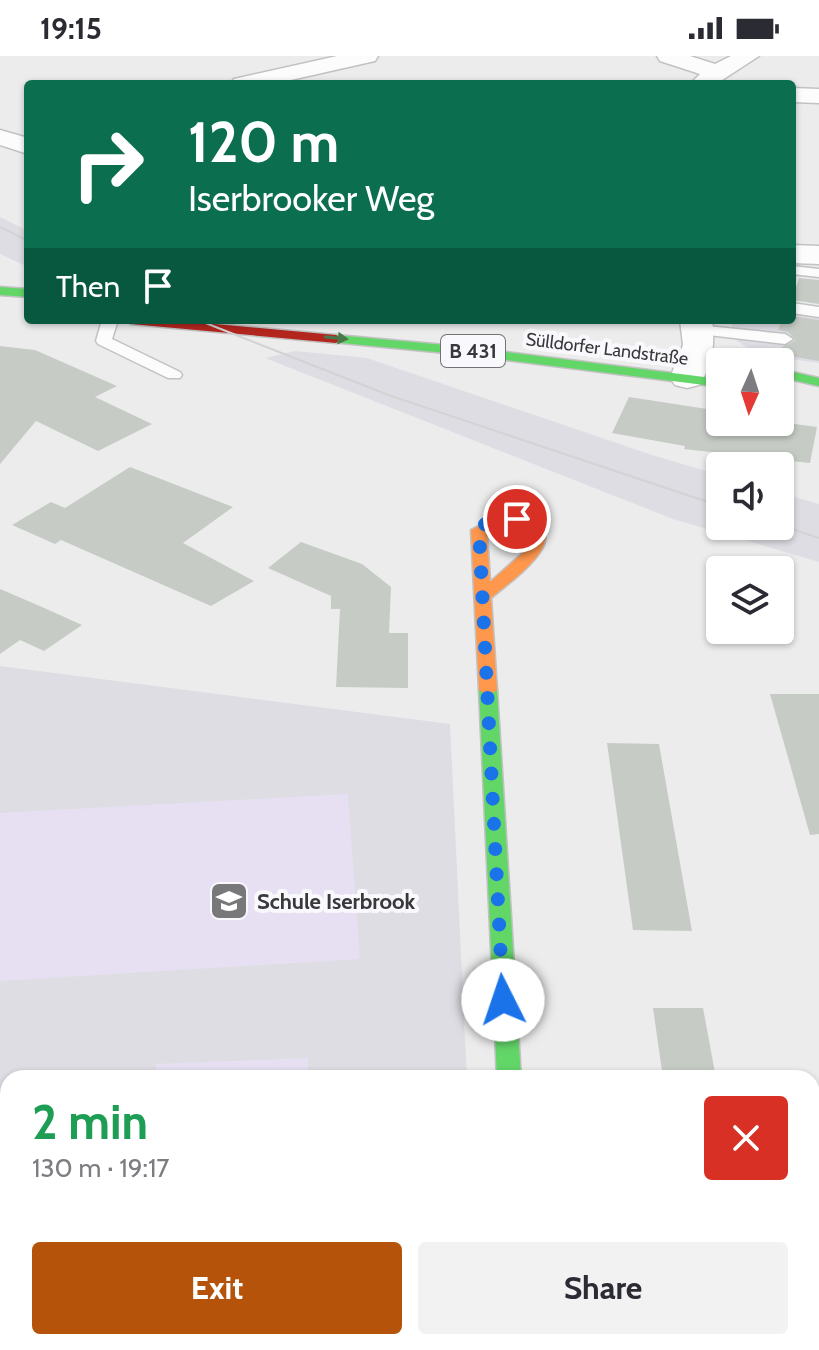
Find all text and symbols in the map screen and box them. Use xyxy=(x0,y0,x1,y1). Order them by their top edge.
text: 19:15 xyxy=(40,10,102,47)
text: 120 m xyxy=(188,108,339,176)
icon: right xyxy=(56,112,160,216)
text: Iserbrooker Weg xyxy=(188,176,434,220)
icon: arrive xyxy=(136,264,180,308)
text: Then xyxy=(56,268,120,305)
street label: Sülldorfer Landstraße xyxy=(525,328,689,370)
one-way arrow xyxy=(324,331,349,344)
road number: B 431 xyxy=(441,335,505,367)
north arrow xyxy=(706,348,794,436)
map controls xyxy=(706,348,794,644)
button: sound xyxy=(706,452,794,540)
pin xyxy=(483,485,551,553)
icon: arrive xyxy=(495,497,539,541)
button: layers xyxy=(706,556,794,644)
school or university icon: Schule Iserbrook xyxy=(208,880,250,922)
place label: Schule Iserbrook xyxy=(257,888,415,915)
position arrow xyxy=(461,958,545,1042)
text: 2 min xyxy=(32,1093,148,1151)
button: close xyxy=(704,1096,788,1180)
text: 130 m · 19:17 xyxy=(32,1152,169,1184)
button: Exit xyxy=(32,1242,402,1334)
button: Share xyxy=(418,1242,788,1334)

